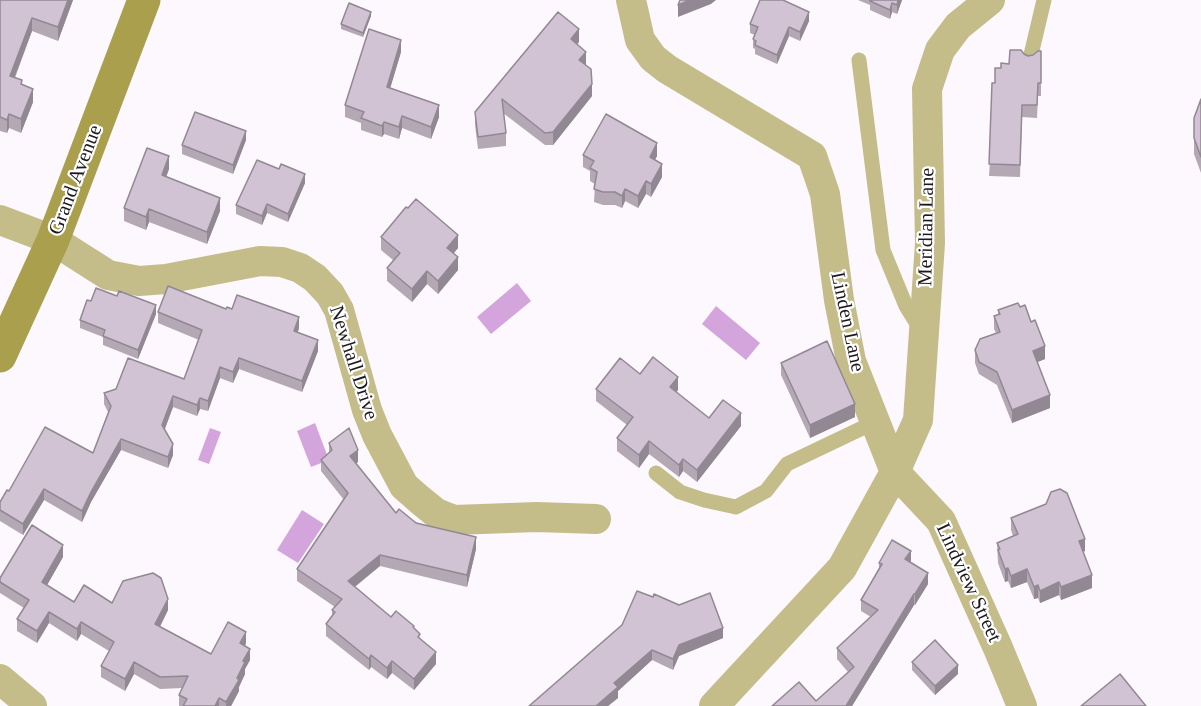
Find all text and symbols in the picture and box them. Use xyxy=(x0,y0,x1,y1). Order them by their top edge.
street label: Grand Avenue xyxy=(44,122,108,238)
street label: Meridian Lane xyxy=(914,168,940,286)
street label: Linden Lane xyxy=(825,270,869,374)
street label: Newhall Drive xyxy=(323,303,383,423)
street label: Lindview Street xyxy=(930,520,1006,646)

